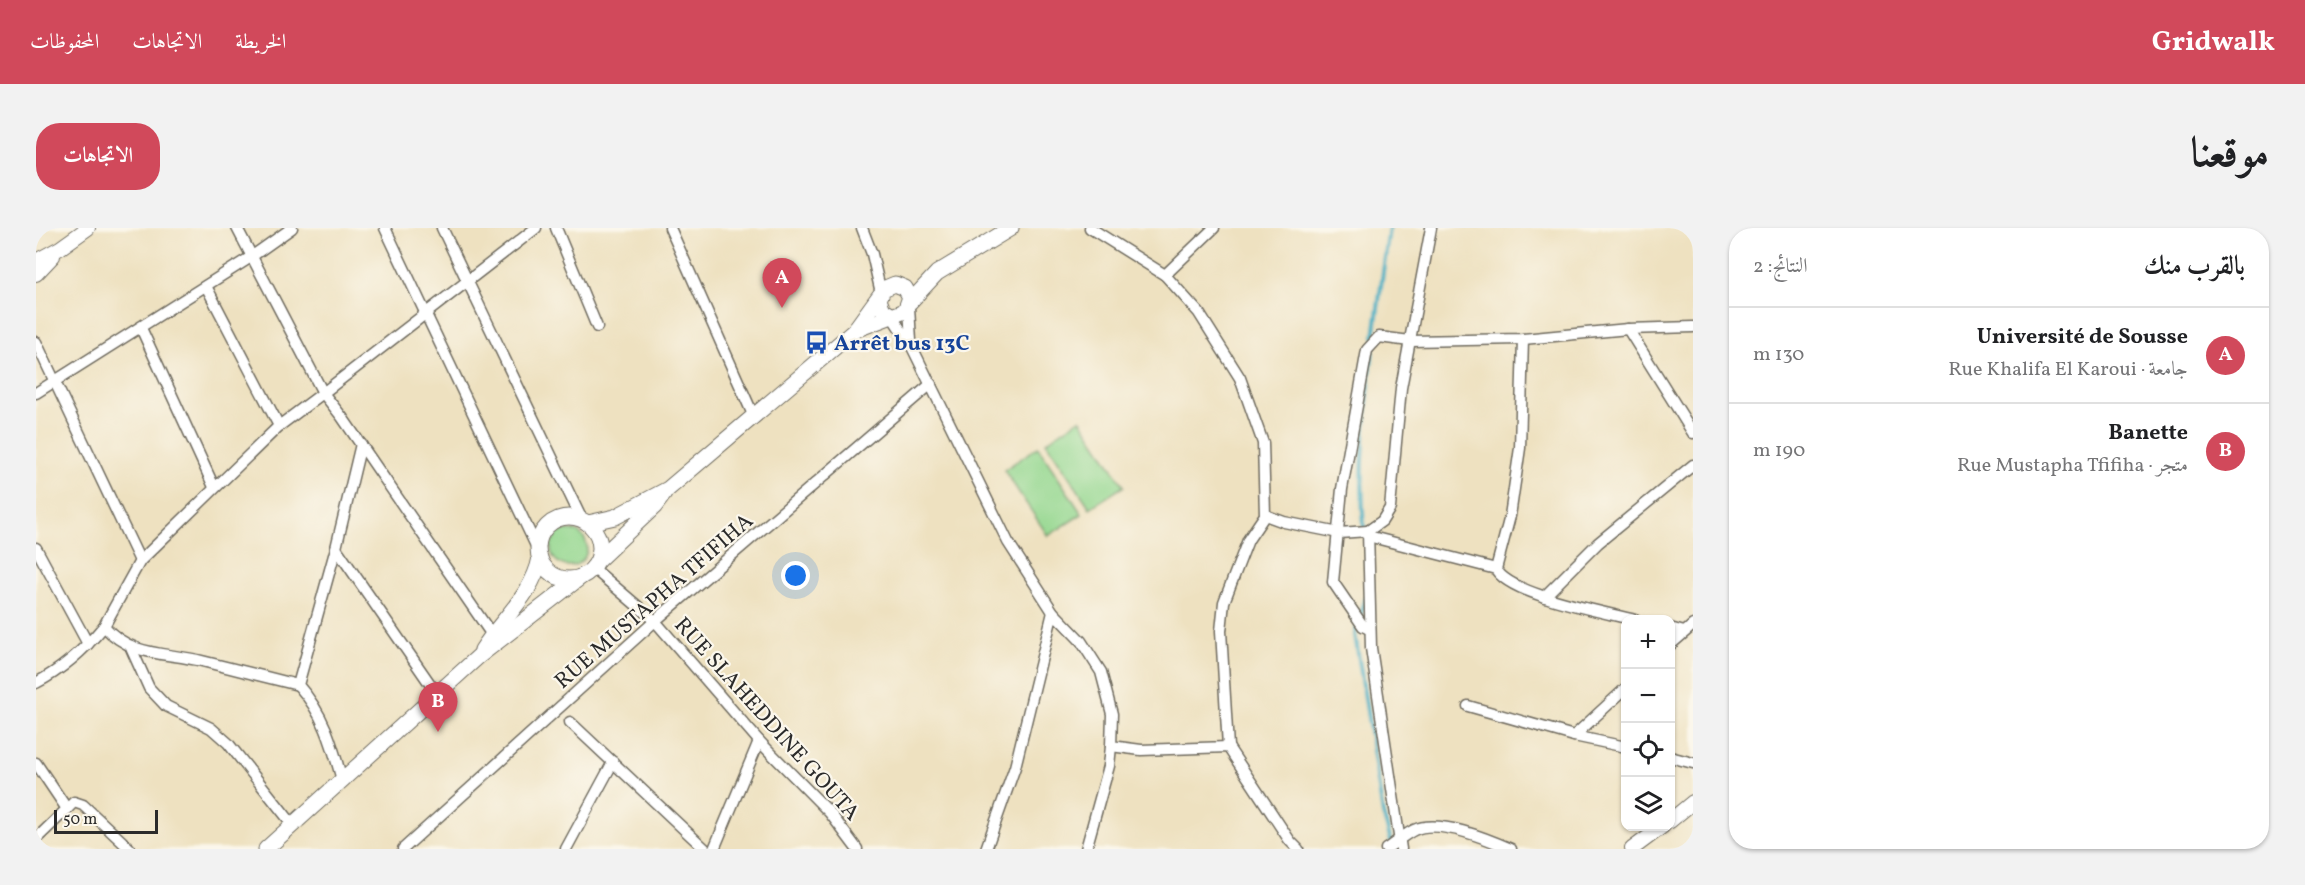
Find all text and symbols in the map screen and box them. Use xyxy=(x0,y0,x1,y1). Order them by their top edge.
text: Gridwalk xyxy=(2152,23,2275,62)
text: المحفوظات xyxy=(30,28,99,57)
text: الاتجاهات xyxy=(132,28,202,57)
text: الخريطة xyxy=(235,28,286,57)
button: الاتجاهات xyxy=(36,123,160,190)
text: موقعنا xyxy=(2191,126,2269,185)
text: بالقرب منك xyxy=(2144,249,2245,285)
text: النتائج: 2 xyxy=(1753,253,1808,281)
pin: A xyxy=(762,259,802,308)
text: Université de Sousse xyxy=(1977,322,2188,353)
bus stop icon: Arrêt bus 13C xyxy=(803,329,829,355)
place label: Arrêt bus 13C xyxy=(834,329,970,360)
text: 130 m xyxy=(1753,341,1804,369)
text: A xyxy=(2218,341,2233,369)
text: جامعة · Rue Khalifa El Karoui xyxy=(1948,356,2188,384)
text: Banette xyxy=(2108,418,2188,449)
text: 190 m xyxy=(1753,437,1805,465)
text: B xyxy=(2219,437,2232,465)
text: متجر · Rue Mustapha Tfifiha xyxy=(1957,452,2188,480)
street label: RUE MUSTAPHA TFIFIHA xyxy=(549,507,761,697)
your location xyxy=(781,561,810,590)
street label: RUE SLAHEDDINE GOUTA xyxy=(666,611,866,828)
map controls xyxy=(1621,615,1675,831)
button: + xyxy=(1621,615,1675,669)
button: − xyxy=(1621,669,1675,723)
pin: B xyxy=(418,682,458,732)
button: locate xyxy=(1621,723,1675,777)
button: layers xyxy=(1621,777,1675,831)
scale bar xyxy=(54,807,158,834)
text: 50 m xyxy=(63,809,97,831)

